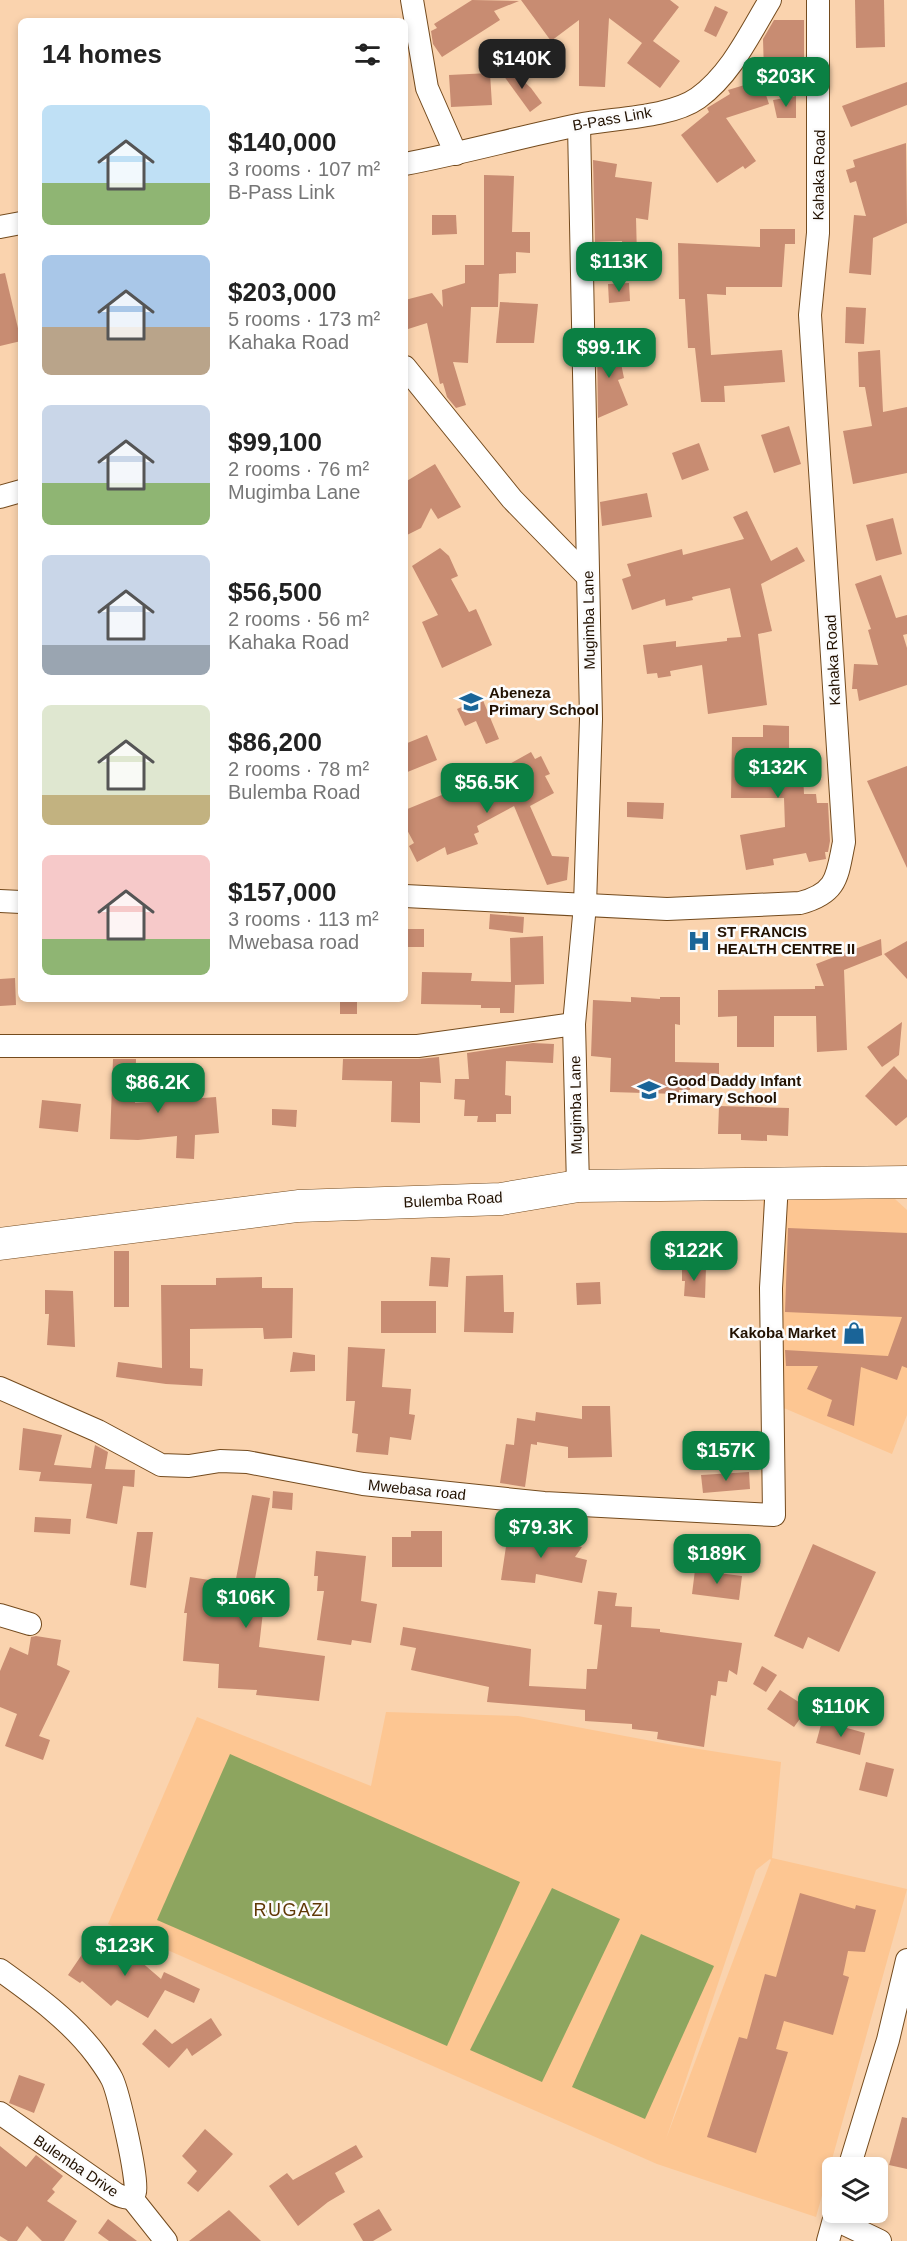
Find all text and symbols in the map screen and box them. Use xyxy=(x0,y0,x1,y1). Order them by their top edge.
icon: filters xyxy=(351,38,384,71)
text: 14 homes xyxy=(42,39,162,69)
pin: $140K xyxy=(480,39,564,90)
text: $140K xyxy=(493,47,551,69)
pin: $203K xyxy=(744,57,828,108)
text: $203K xyxy=(757,65,815,87)
street label: B-Pass Link xyxy=(571,103,653,134)
text: $140,000 xyxy=(228,127,336,157)
icon: home xyxy=(90,129,162,201)
street label: Kahaka Road xyxy=(809,129,828,221)
text: 3 rooms · 107 m² xyxy=(228,158,380,180)
text: B-Pass Link xyxy=(228,181,335,203)
pin: $113K xyxy=(577,242,661,293)
text: $113K xyxy=(590,250,648,272)
text: $203,000 xyxy=(228,277,336,307)
icon: home xyxy=(90,279,162,351)
text: 5 rooms · 173 m² xyxy=(228,308,380,330)
pin: $99.1K xyxy=(560,328,658,379)
text: Kahaka Road xyxy=(228,331,349,353)
text: $99.1K xyxy=(577,336,641,358)
text: $99,100 xyxy=(228,427,322,457)
icon: home xyxy=(90,429,162,501)
text: 2 rooms · 76 m² xyxy=(228,458,369,480)
text: Mugimba Lane xyxy=(228,481,360,503)
street label: Mugimba Lane xyxy=(579,570,598,670)
text: $56,500 xyxy=(228,577,322,607)
icon: home xyxy=(90,579,162,651)
text: 2 rooms · 56 m² xyxy=(228,608,369,630)
street label: Kahaka Road xyxy=(822,614,843,706)
text: Kahaka Road xyxy=(228,631,349,653)
place label: Abeneza Primary School xyxy=(489,684,599,718)
school or university icon: Abeneza Primary School xyxy=(458,689,484,715)
text: $86,200 xyxy=(228,727,322,757)
icon: home xyxy=(90,729,162,801)
pin: $132K xyxy=(736,748,820,799)
text: $132K xyxy=(749,756,807,778)
text: 2 rooms · 78 m² xyxy=(228,758,369,780)
pin: $56.5K xyxy=(438,763,536,814)
text: $56.5K xyxy=(455,771,519,793)
text: Bulemba Road xyxy=(228,781,360,803)
text: $157,000 xyxy=(228,877,336,907)
icon: home xyxy=(90,879,162,951)
text: 3 rooms · 113 m² xyxy=(228,908,379,930)
place label: ST FRANCIS HEALTH CENTRE II xyxy=(717,923,855,957)
hospital icon: ST FRANCIS HEALTH CENTRE II xyxy=(686,928,712,954)
text: Mwebasa road xyxy=(228,931,359,953)
street label: Mugimba Lane xyxy=(566,1055,585,1155)
pin: $86.2K xyxy=(109,1063,207,1114)
text: $86.2K xyxy=(126,1071,190,1093)
place label: Good Daddy Infant Primary School xyxy=(667,1072,801,1106)
school or university icon: Good Daddy Infant Primary School xyxy=(636,1077,662,1103)
street label: Bulemba Road xyxy=(403,1188,503,1211)
pin: $122K xyxy=(652,1231,736,1282)
text: $122K xyxy=(665,1239,723,1261)
shop icon: Kakoba Market xyxy=(841,1320,867,1346)
place label: Kakoba Market xyxy=(729,1324,836,1341)
pin: $157K xyxy=(684,1431,768,1482)
text: $157K xyxy=(697,1439,755,1461)
street label: Mwebasa road xyxy=(367,1476,467,1503)
pin: $79.3K xyxy=(492,1508,590,1559)
text: $79.3K xyxy=(509,1516,573,1538)
pin: $189K xyxy=(675,1534,759,1585)
text: $189K xyxy=(688,1542,746,1564)
pin: $106K xyxy=(204,1578,288,1629)
text: $106K xyxy=(217,1586,275,1608)
pin: $110K xyxy=(799,1687,883,1738)
text: $110K xyxy=(812,1695,870,1717)
district label: RUGAZI xyxy=(253,1900,331,1920)
pin: $123K xyxy=(83,1926,167,1977)
text: $123K xyxy=(96,1934,154,1956)
street label: Bulemba Drive xyxy=(31,2131,122,2200)
map controls xyxy=(822,2157,888,2223)
button: layers xyxy=(822,2157,888,2223)

